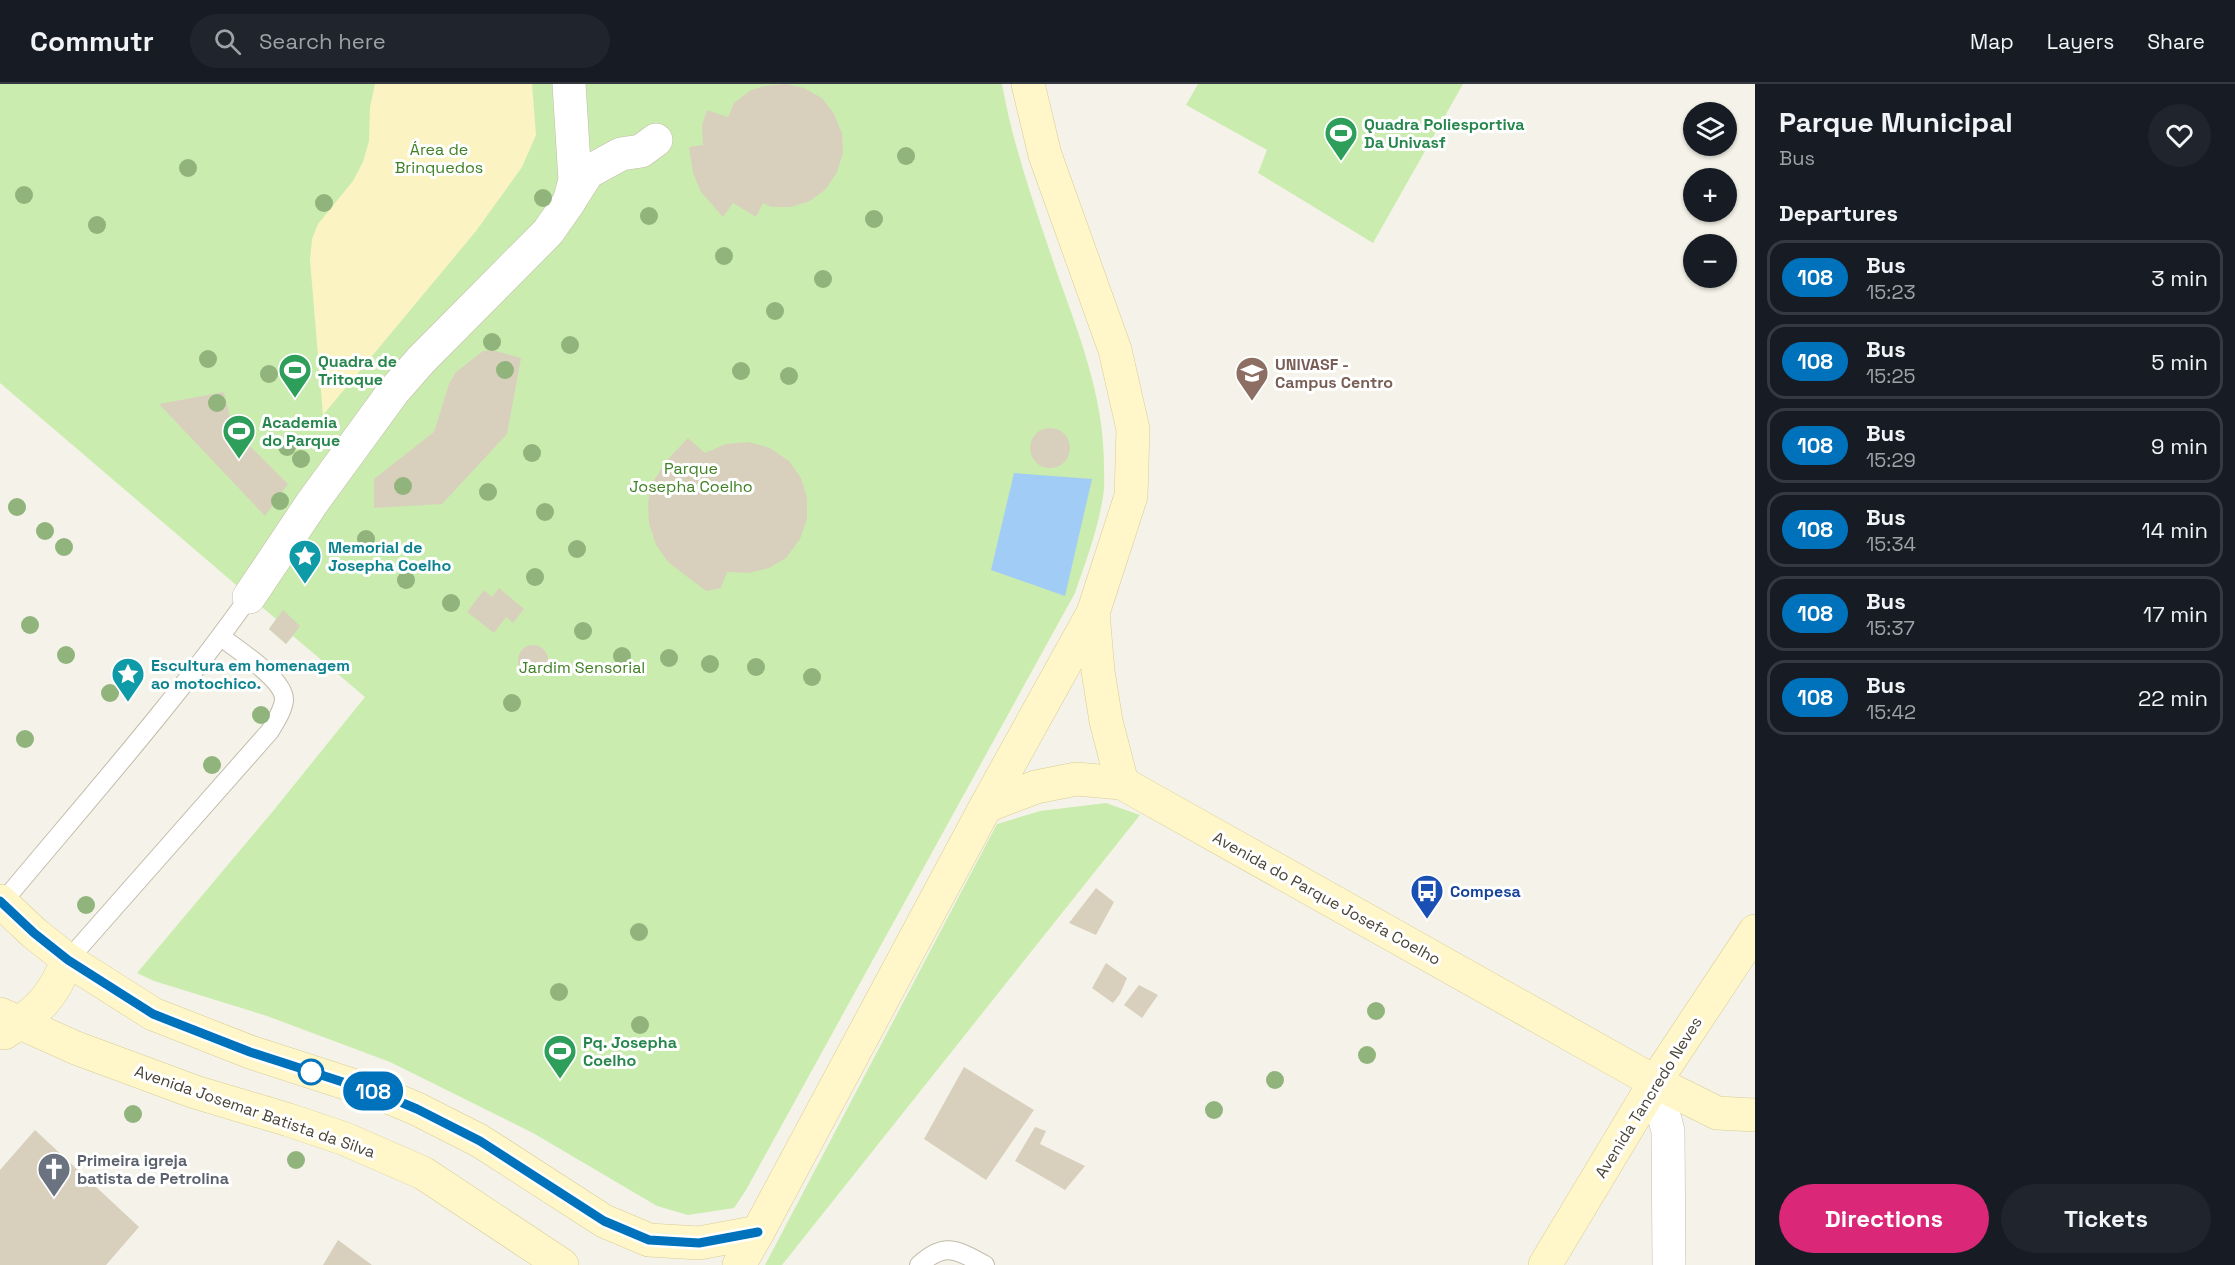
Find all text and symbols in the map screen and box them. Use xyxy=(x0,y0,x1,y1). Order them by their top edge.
search box xyxy=(190,14,610,68)
text: Commutr xyxy=(30,23,154,59)
icon: search xyxy=(211,25,244,58)
text: Search here xyxy=(259,27,386,55)
text: Map xyxy=(1970,28,2014,55)
text: Layers xyxy=(2047,28,2114,55)
text: Share xyxy=(2147,28,2205,55)
map controls xyxy=(1683,102,1737,288)
button: layers xyxy=(1683,102,1737,156)
text: Parque Municipal xyxy=(1779,104,2013,140)
button: heart xyxy=(2148,104,2211,167)
place label: Quadra Poliesportiva Da Univasf xyxy=(1364,114,1525,153)
sports icon: Quadra Poliesportiva Da Univasf xyxy=(1323,115,1359,162)
park label: Área de Brinquedos xyxy=(395,139,483,178)
text: Bus xyxy=(1779,145,1815,171)
button: + xyxy=(1683,168,1737,222)
text: Departures xyxy=(1779,199,1898,227)
button: − xyxy=(1683,234,1737,288)
text: Bus xyxy=(1866,251,1906,279)
text: 108 xyxy=(1797,264,1833,291)
text: 3 min xyxy=(2151,264,2208,292)
text: 15:23 xyxy=(1866,279,1915,305)
text: Bus xyxy=(1866,335,1906,363)
text: 108 xyxy=(1797,348,1833,375)
text: 5 min xyxy=(2151,348,2208,376)
place label: Quadra de Tritoque xyxy=(318,351,397,390)
sports icon: Quadra de Tritoque xyxy=(277,352,313,399)
place label: UNIVASF - Campus Centro xyxy=(1275,354,1393,393)
school or university icon: UNIVASF - Campus Centro xyxy=(1234,355,1270,402)
text: 15:25 xyxy=(1866,363,1915,389)
place label: Academia do Parque xyxy=(262,412,340,451)
sports icon: Academia do Parque xyxy=(221,413,257,460)
text: Bus xyxy=(1866,419,1906,447)
text: 108 xyxy=(1797,432,1833,459)
text: 9 min xyxy=(2151,432,2208,460)
text: 15:29 xyxy=(1866,447,1916,473)
park label: Parque Josepha Coelho xyxy=(629,458,753,497)
text: Bus xyxy=(1866,503,1906,531)
text: 108 xyxy=(1797,516,1833,543)
text: 14 min xyxy=(2142,516,2208,544)
text: 15:34 xyxy=(1866,531,1916,557)
place label: Memorial de Josepha Coelho xyxy=(328,537,451,576)
place icon: Memorial de Josepha Coelho xyxy=(287,538,323,585)
text: Bus xyxy=(1866,587,1906,615)
text: 108 xyxy=(1797,600,1833,627)
text: 17 min xyxy=(2143,600,2208,628)
text: 15:37 xyxy=(1866,615,1915,641)
place label: Escultura em homenagem ao motochico. xyxy=(151,655,350,694)
place icon: Escultura em homenagem ao motochico. xyxy=(110,656,146,703)
park label: Jardim Sensorial xyxy=(519,657,645,678)
text: Bus xyxy=(1866,671,1906,699)
text: 108 xyxy=(1797,684,1833,711)
text: 22 min xyxy=(2138,684,2208,712)
text: 15:42 xyxy=(1866,699,1916,725)
street label: Avenida do Parque Josefa Coelho xyxy=(1209,827,1444,970)
bus stop icon: Compesa xyxy=(1409,873,1445,920)
place label: Compesa xyxy=(1450,881,1521,902)
street label: Avenida Tancredo Neves xyxy=(1590,1013,1707,1182)
place label: Pq. Josepha Coelho xyxy=(583,1032,677,1071)
sports icon: Pq. Josepha Coelho xyxy=(542,1033,578,1080)
unlabelled marker xyxy=(298,1059,324,1085)
street label: Avenida Josemar Batista da Silva xyxy=(132,1060,378,1163)
line badge: 108 xyxy=(338,1072,407,1110)
text: 108 xyxy=(355,1078,391,1105)
place label: Primeira igreja batista de Petrolina xyxy=(77,1150,229,1189)
church icon: Primeira igreja batista de Petrolina xyxy=(36,1151,72,1198)
button: Directions xyxy=(1779,1184,1989,1253)
button: Tickets xyxy=(2001,1184,2211,1253)

